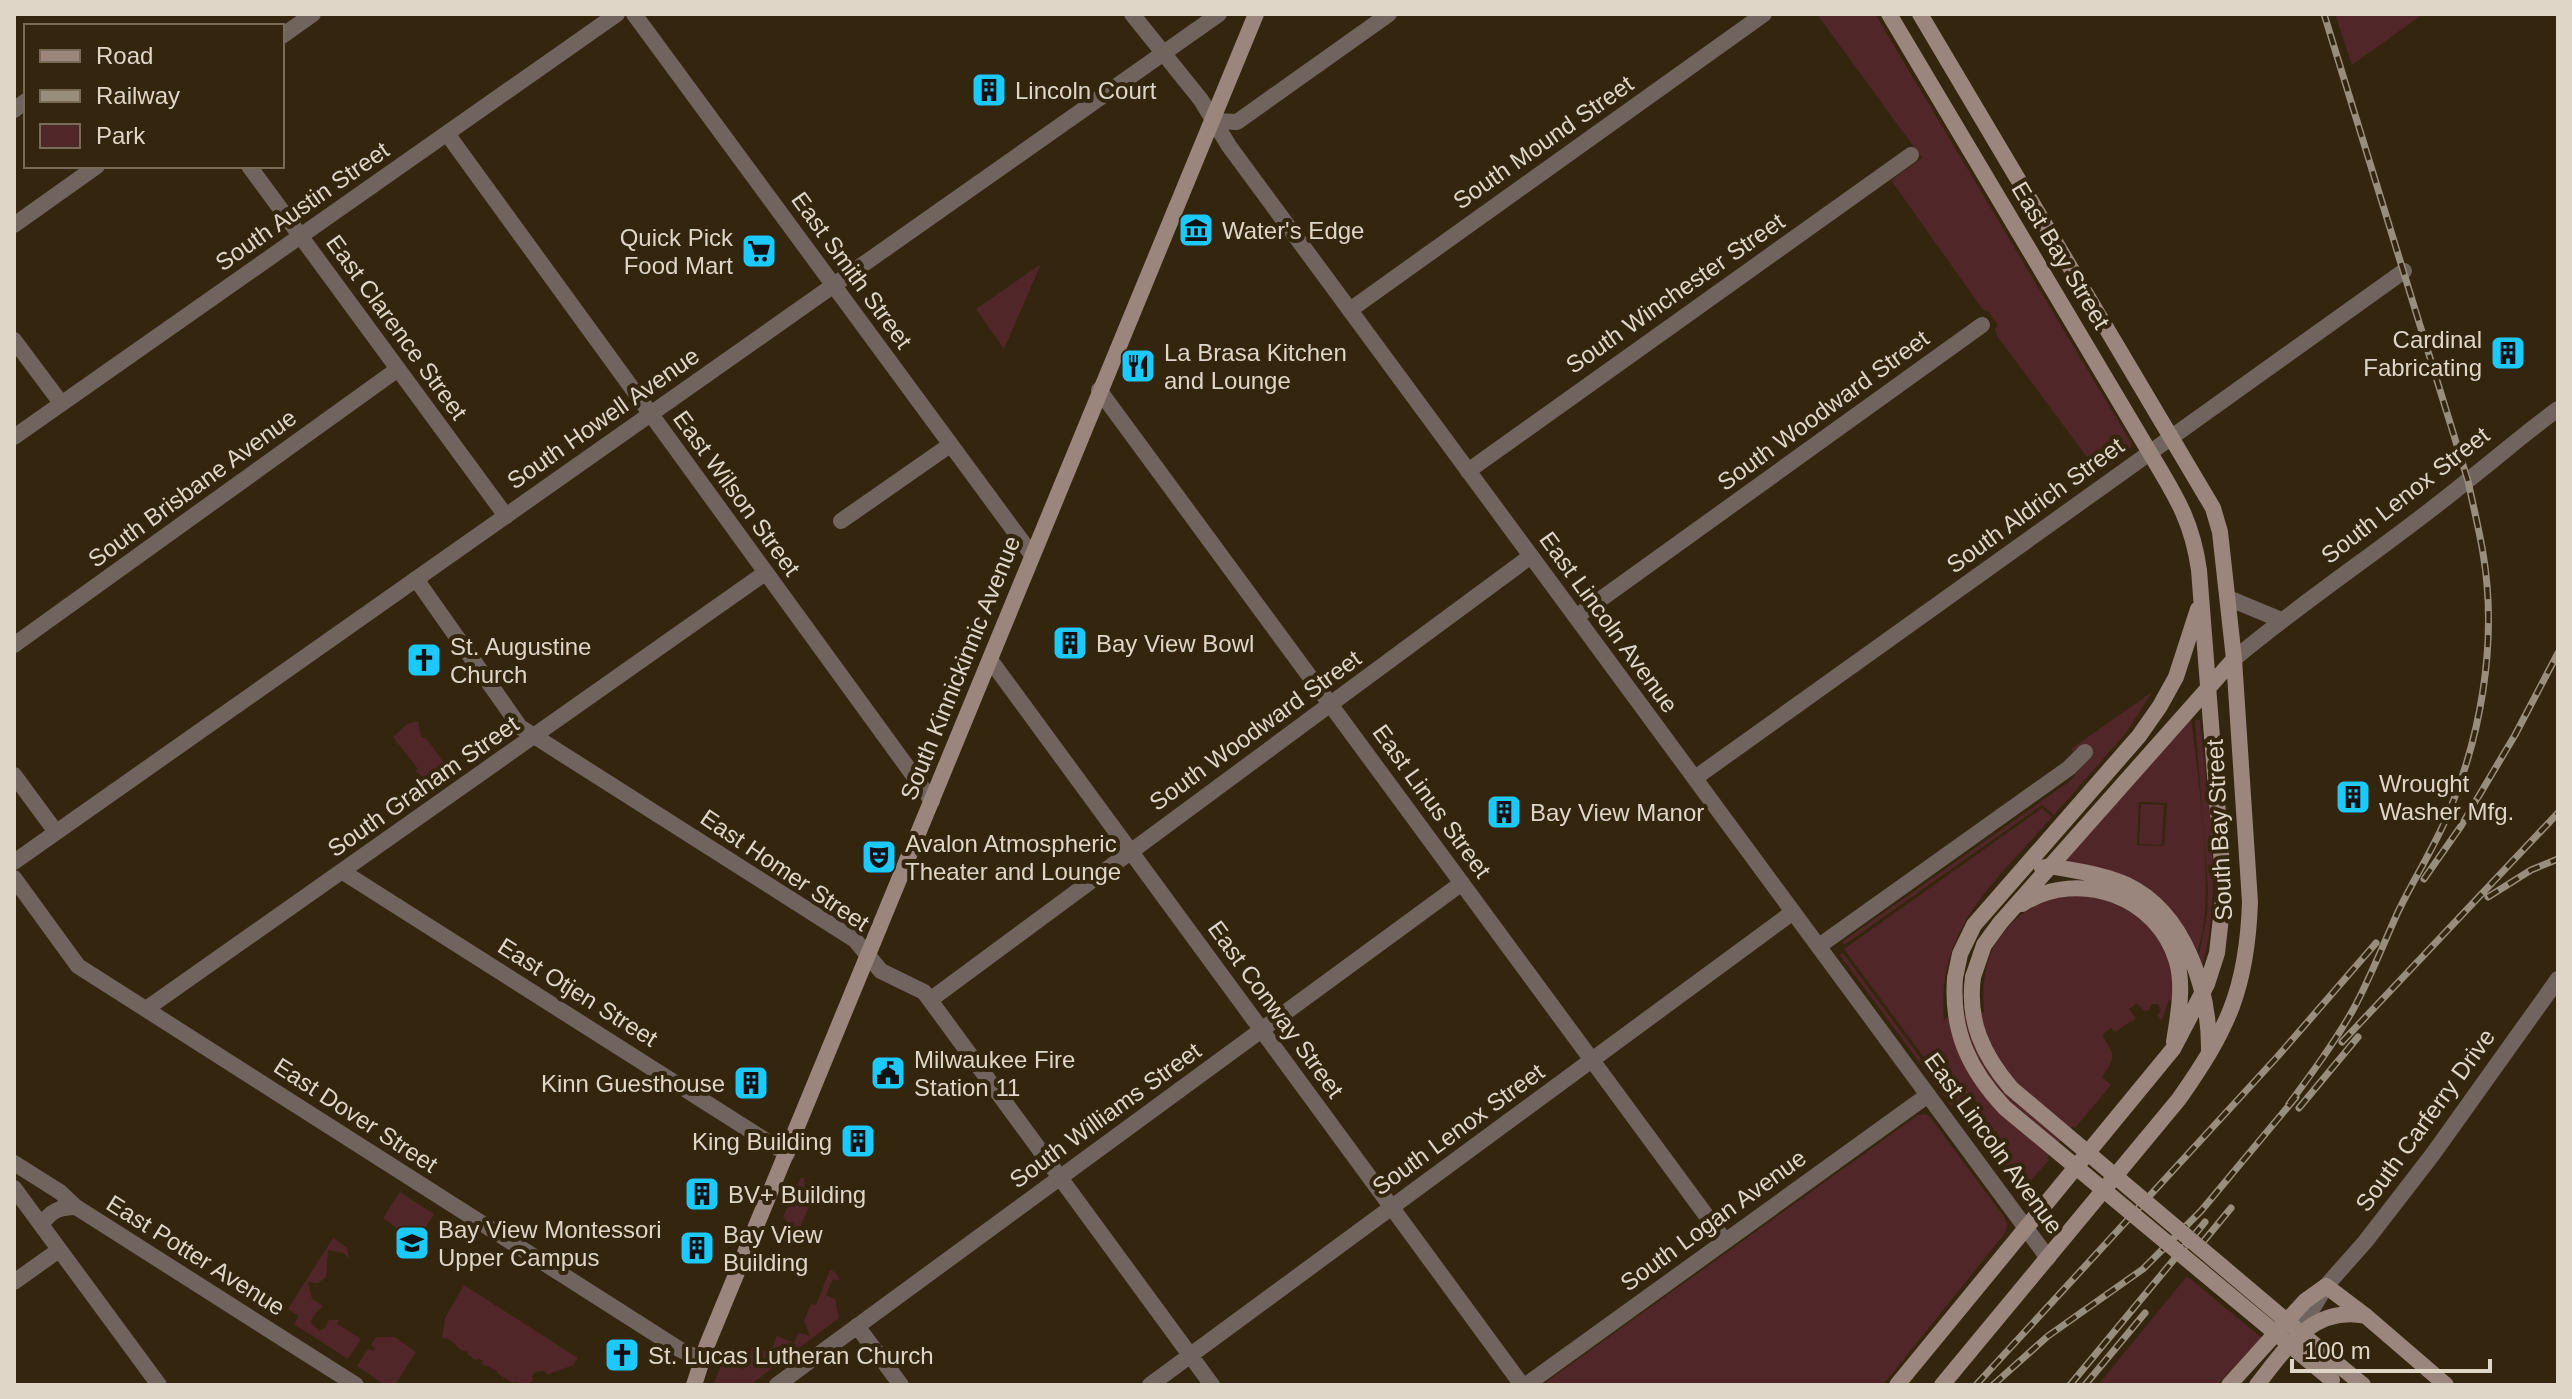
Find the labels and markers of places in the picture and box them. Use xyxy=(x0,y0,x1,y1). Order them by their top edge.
building icon: Lincoln Court xyxy=(970,71,1008,109)
place label: Lincoln Court xyxy=(1015,77,1157,104)
museum icon: Water's Edge xyxy=(1177,211,1215,249)
place label: Water's Edge xyxy=(1222,217,1364,244)
place label: Quick Pick Food Mart xyxy=(620,224,734,279)
supermarket icon: Quick Pick Food Mart xyxy=(740,232,778,270)
place label: Cardinal Fabricating xyxy=(2363,326,2482,381)
building icon: Cardinal Fabricating xyxy=(2489,334,2527,372)
place label: La Brasa Kitchen and Lounge xyxy=(1164,339,1347,394)
restaurant icon: La Brasa Kitchen and Lounge xyxy=(1119,347,1157,385)
building icon: Bay View Bowl xyxy=(1051,624,1089,662)
place label: Bay View Bowl xyxy=(1096,630,1254,657)
place label: St. Augustine Church xyxy=(450,633,591,688)
church icon: St. Augustine Church xyxy=(405,641,443,679)
place label: Wrought Washer Mfg. xyxy=(2379,770,2514,825)
building icon: Wrought Washer Mfg. xyxy=(2334,778,2372,816)
building icon: Bay View Manor xyxy=(1485,793,1523,831)
place label: Bay View Manor xyxy=(1530,799,1704,826)
place label: Avalon Atmospheric Theater and Lounge xyxy=(905,830,1121,885)
theatre icon: Avalon Atmospheric Theater and Lounge xyxy=(860,838,898,876)
place label: Milwaukee Fire Station 11 xyxy=(914,1046,1075,1101)
public building icon: Milwaukee Fire Station 11 xyxy=(869,1054,907,1092)
building icon: Kinn Guesthouse xyxy=(732,1064,770,1102)
place label: Kinn Guesthouse xyxy=(541,1070,725,1097)
building icon: King Building xyxy=(839,1122,877,1160)
place label: King Building xyxy=(692,1128,832,1155)
building icon: BV+ Building xyxy=(683,1175,721,1213)
place label: BV+ Building xyxy=(728,1181,866,1208)
place label: Bay View Montessori Upper Campus xyxy=(438,1216,662,1271)
place label: Bay View Building xyxy=(723,1221,823,1276)
school or university icon: Bay View Montessori Upper Campus xyxy=(393,1224,431,1262)
building icon: Bay View Building xyxy=(678,1229,716,1267)
church icon: St. Lucas Lutheran Church xyxy=(603,1336,641,1374)
place label: St. Lucas Lutheran Church xyxy=(648,1342,934,1369)

